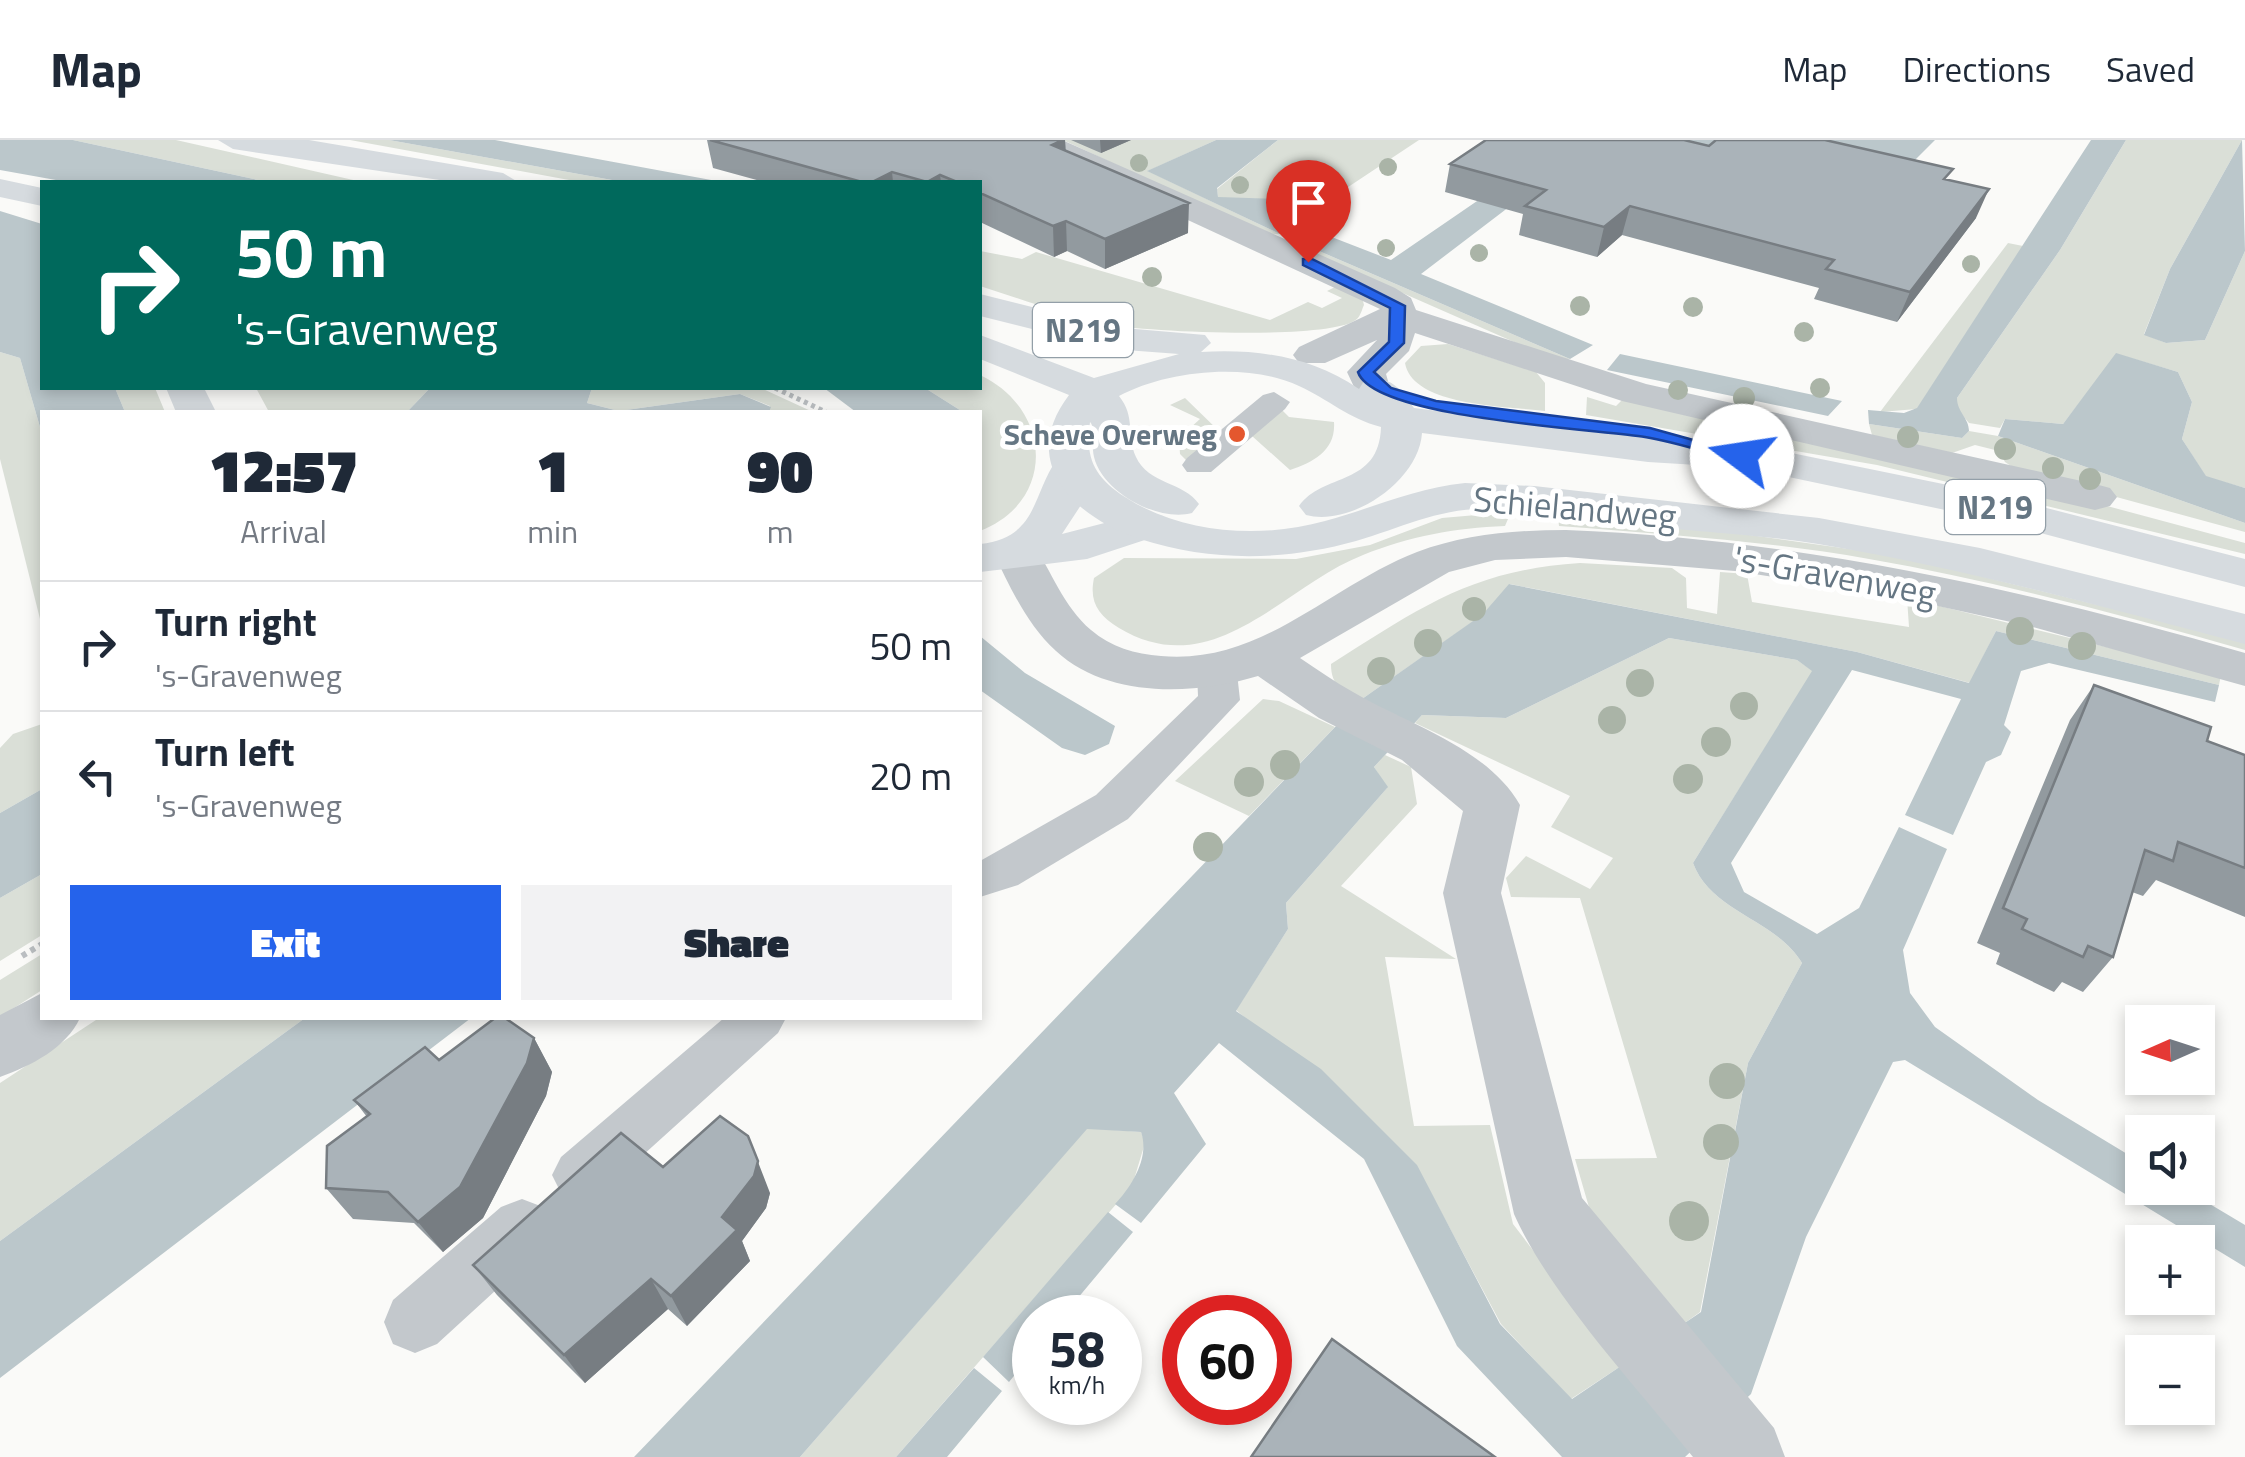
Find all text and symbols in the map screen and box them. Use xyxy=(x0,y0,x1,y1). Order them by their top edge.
text: Map xyxy=(50,33,142,106)
text: Map xyxy=(1782,42,1848,96)
text: Directions xyxy=(1903,42,2051,96)
text: Saved xyxy=(2106,42,2195,96)
pin xyxy=(1266,160,1351,263)
icon: arrive xyxy=(1281,175,1336,230)
text: 50 m xyxy=(235,198,388,304)
icon: right xyxy=(70,220,200,350)
text: 's-Gravenweg xyxy=(235,294,498,362)
road number: N219 xyxy=(1033,303,1133,357)
position arrow xyxy=(1690,404,1794,508)
place label: Scheve Overweg xyxy=(1004,411,1217,457)
marker: Scheve Overweg xyxy=(1226,423,1248,445)
text: 12:57 xyxy=(209,424,358,515)
text: 1 xyxy=(536,424,569,515)
text: 90 xyxy=(747,424,813,515)
street label: Schielandweg xyxy=(1471,471,1679,543)
road number: N219 xyxy=(1945,480,2045,534)
text: Arrival xyxy=(240,507,327,555)
text: min xyxy=(527,507,578,555)
text: m xyxy=(767,507,793,555)
street label: 's-Gravenweg xyxy=(1730,531,1940,619)
text: Turn right xyxy=(155,593,317,651)
text: 50 m xyxy=(869,617,952,675)
icon: right xyxy=(70,619,125,674)
text: 's-Gravenweg xyxy=(155,651,342,699)
text: Turn left xyxy=(155,723,295,781)
text: 20 m xyxy=(869,747,952,805)
icon: left xyxy=(70,749,125,804)
text: 's-Gravenweg xyxy=(155,781,342,829)
button: Exit xyxy=(70,885,501,1000)
button: Share xyxy=(521,885,952,1000)
north arrow xyxy=(2125,1005,2215,1095)
map controls xyxy=(2125,1005,2215,1425)
button: sound xyxy=(2125,1115,2215,1205)
button: + xyxy=(2125,1225,2215,1315)
speed limit sign: 60 xyxy=(1162,1295,1292,1425)
text: 58 xyxy=(1049,1310,1105,1386)
button: − xyxy=(2125,1335,2215,1425)
text: km/h xyxy=(1049,1366,1105,1404)

